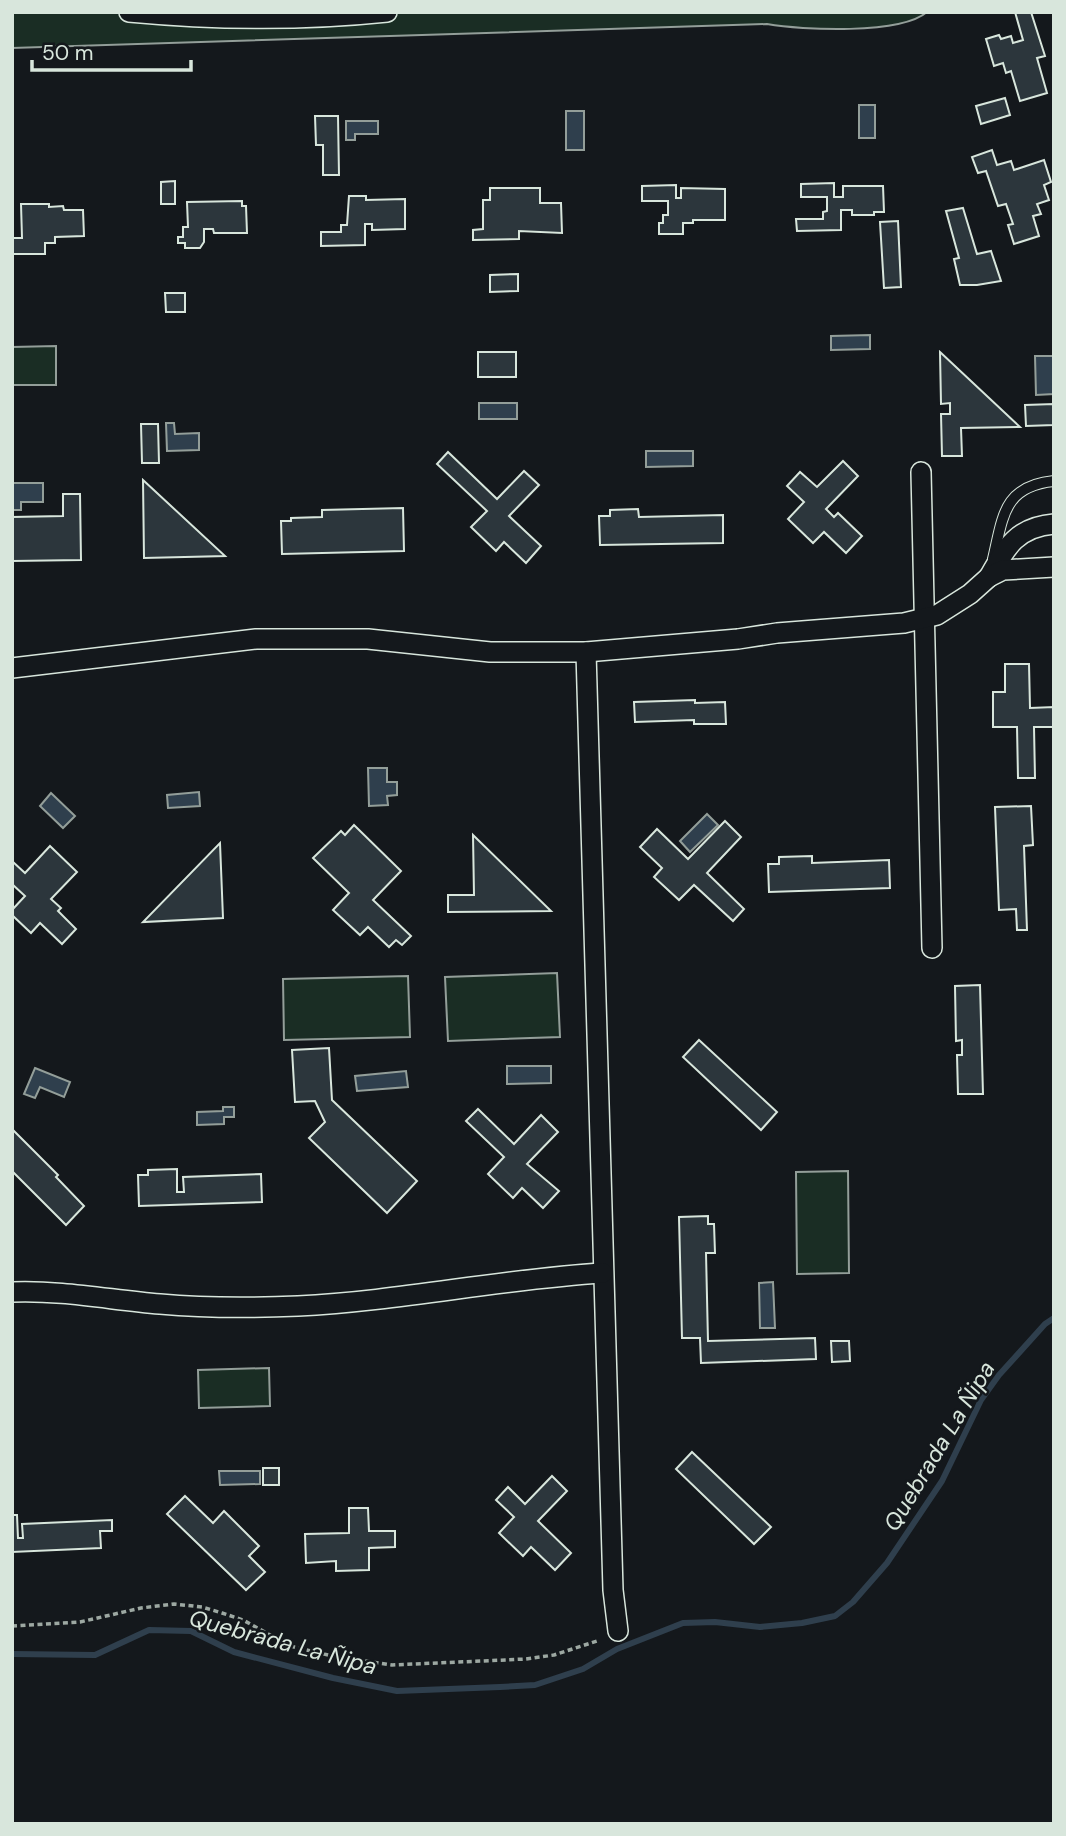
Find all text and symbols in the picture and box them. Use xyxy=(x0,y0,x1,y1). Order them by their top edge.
scale bar xyxy=(32,28,191,72)
text: 50 m xyxy=(42,39,93,67)
water label: Quebrada La Ñipa xyxy=(876,1356,1002,1536)
water label: Quebrada La Ñipa xyxy=(186,1603,380,1681)

